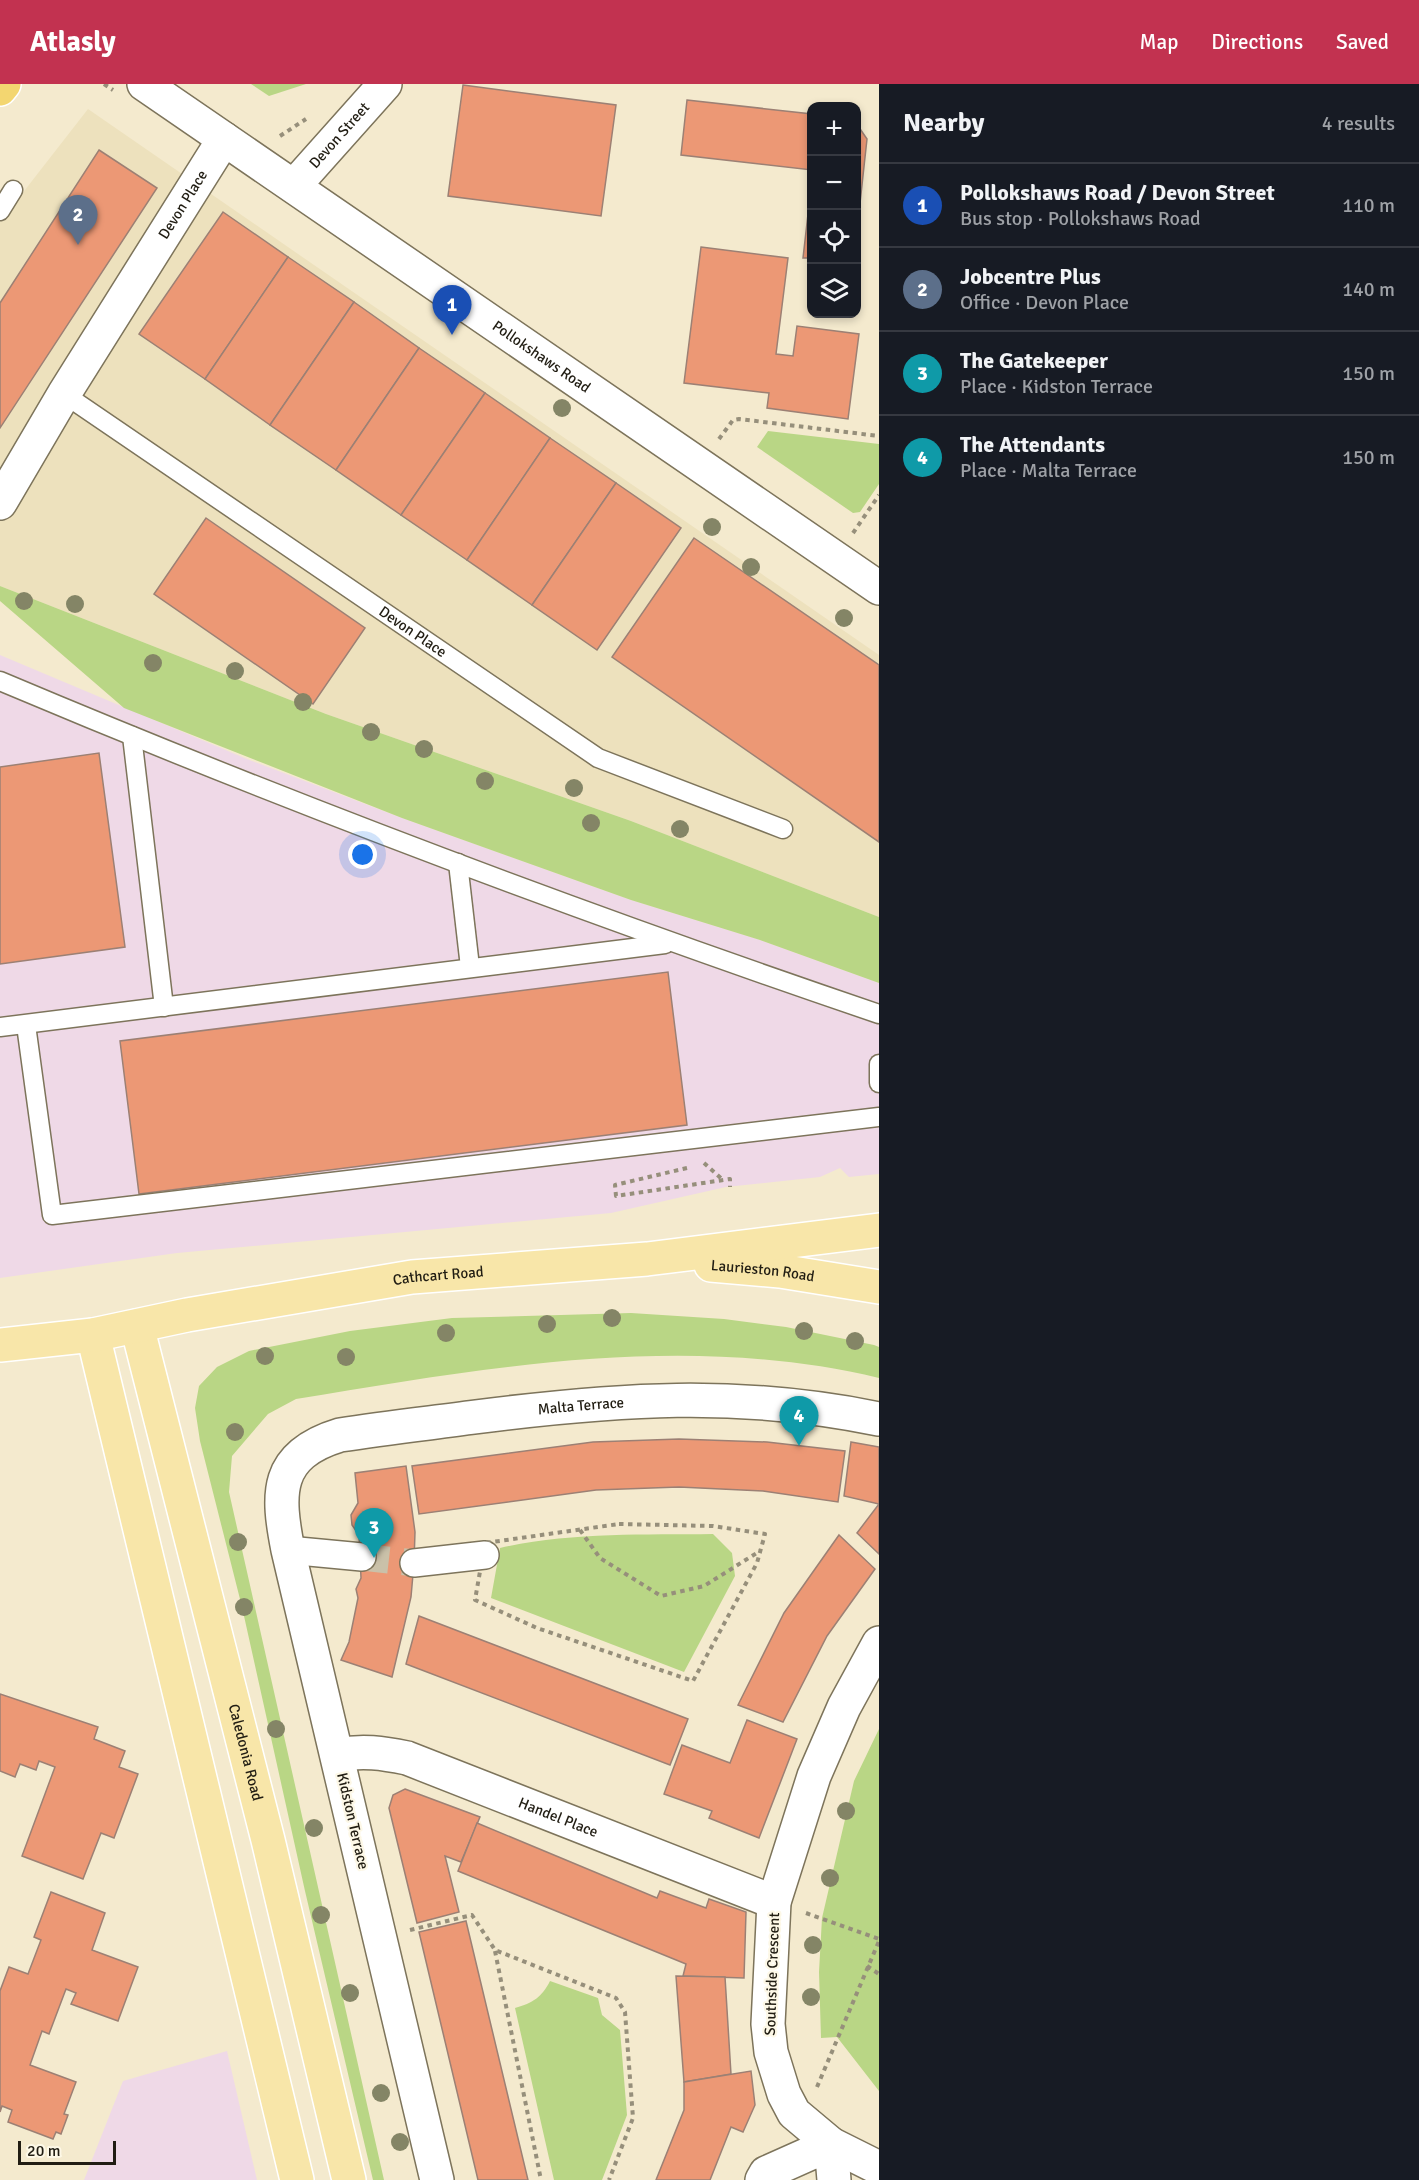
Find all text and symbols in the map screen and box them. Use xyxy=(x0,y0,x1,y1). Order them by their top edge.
text: Atlasly xyxy=(30,25,116,59)
text: Map xyxy=(1140,29,1178,55)
text: Directions xyxy=(1211,29,1303,55)
text: Saved xyxy=(1336,29,1389,55)
street label: Devon Street xyxy=(305,99,373,172)
map controls xyxy=(807,102,861,318)
button: + xyxy=(807,102,861,156)
text: Nearby xyxy=(903,107,984,139)
text: 4 results xyxy=(1322,111,1395,136)
button: − xyxy=(807,156,861,210)
street label: Devon Place xyxy=(154,167,211,242)
text: Pollokshaws Road / Devon Street xyxy=(960,179,1275,206)
text: 1 xyxy=(917,193,928,218)
text: 110 m xyxy=(1342,193,1395,218)
pin: 2 xyxy=(58,196,98,245)
text: Bus stop · Pollokshaws Road xyxy=(960,206,1201,231)
button: locate xyxy=(807,210,861,264)
text: Jobcentre Plus xyxy=(960,263,1101,290)
button: layers xyxy=(807,264,861,318)
text: 2 xyxy=(917,277,928,302)
text: 140 m xyxy=(1342,277,1395,302)
pin: 1 xyxy=(432,286,472,335)
text: Office · Devon Place xyxy=(960,290,1129,315)
street label: Pollokshaws Road xyxy=(489,317,594,396)
text: The Gatekeeper xyxy=(960,347,1108,374)
text: 3 xyxy=(917,361,928,386)
text: 150 m xyxy=(1342,361,1395,386)
text: Place · Kidston Terrace xyxy=(960,374,1153,399)
text: The Attendants xyxy=(960,431,1105,458)
text: 4 xyxy=(917,445,928,470)
text: 150 m xyxy=(1342,445,1395,470)
text: Place · Malta Terrace xyxy=(960,458,1137,483)
street label: Devon Place xyxy=(375,602,450,661)
your location xyxy=(348,840,377,869)
street label: Laurieston Road xyxy=(710,1256,816,1285)
street label: Cathcart Road xyxy=(391,1263,484,1289)
street label: Malta Terrace xyxy=(537,1393,625,1419)
pin: 4 xyxy=(780,1396,818,1446)
pin: 3 xyxy=(354,1508,394,1558)
street label: Caledonia Road xyxy=(225,1702,267,1803)
street label: Kidston Terrace xyxy=(333,1771,373,1871)
street label: Handel Place xyxy=(516,1794,601,1841)
street label: Southside Crescent xyxy=(761,1912,783,2036)
scale bar xyxy=(18,2138,116,2166)
text: 20 m xyxy=(27,2141,61,2161)

